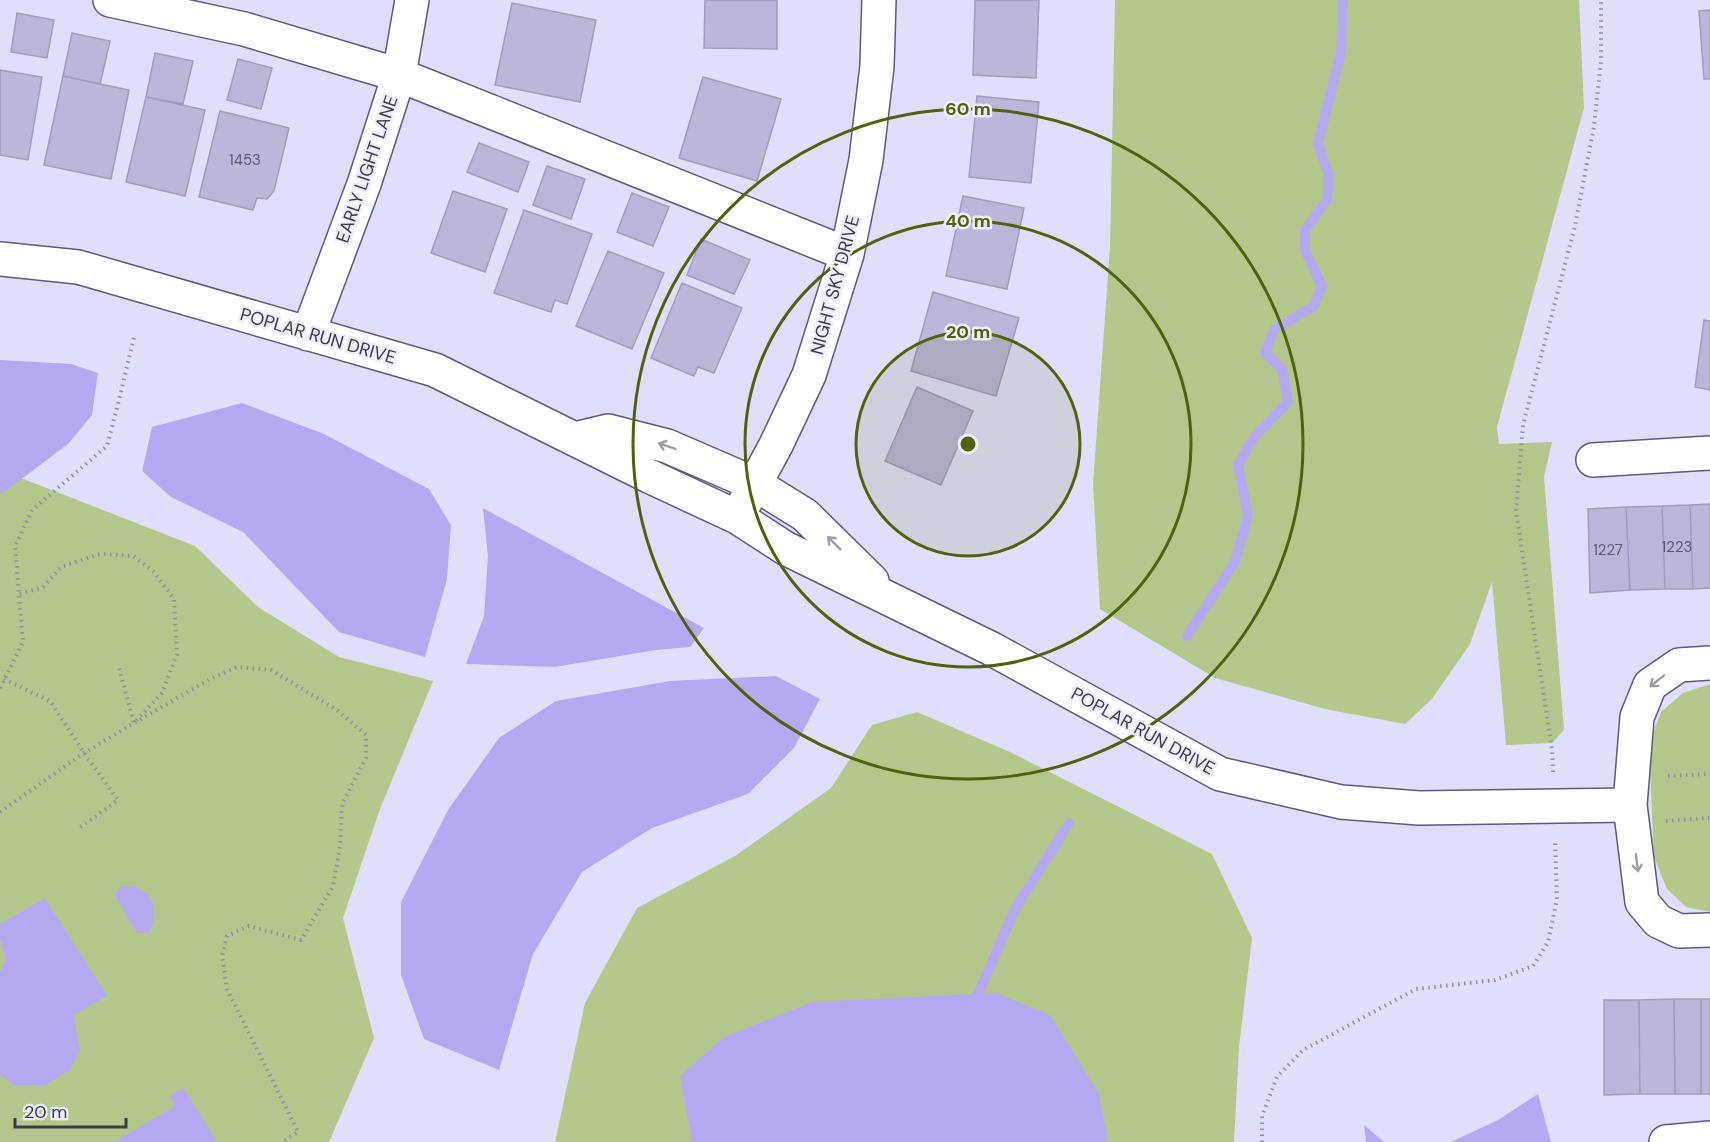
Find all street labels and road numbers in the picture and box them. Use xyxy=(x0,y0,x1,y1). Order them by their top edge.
street label: EARLY LIGHT LANE xyxy=(331,92,403,246)
street label: NIGHT SKY DRIVE xyxy=(805,213,865,357)
street label: POPLAR RUN DRIVE xyxy=(237,302,399,370)
street label: POPLAR RUN DRIVE xyxy=(1067,681,1219,781)

